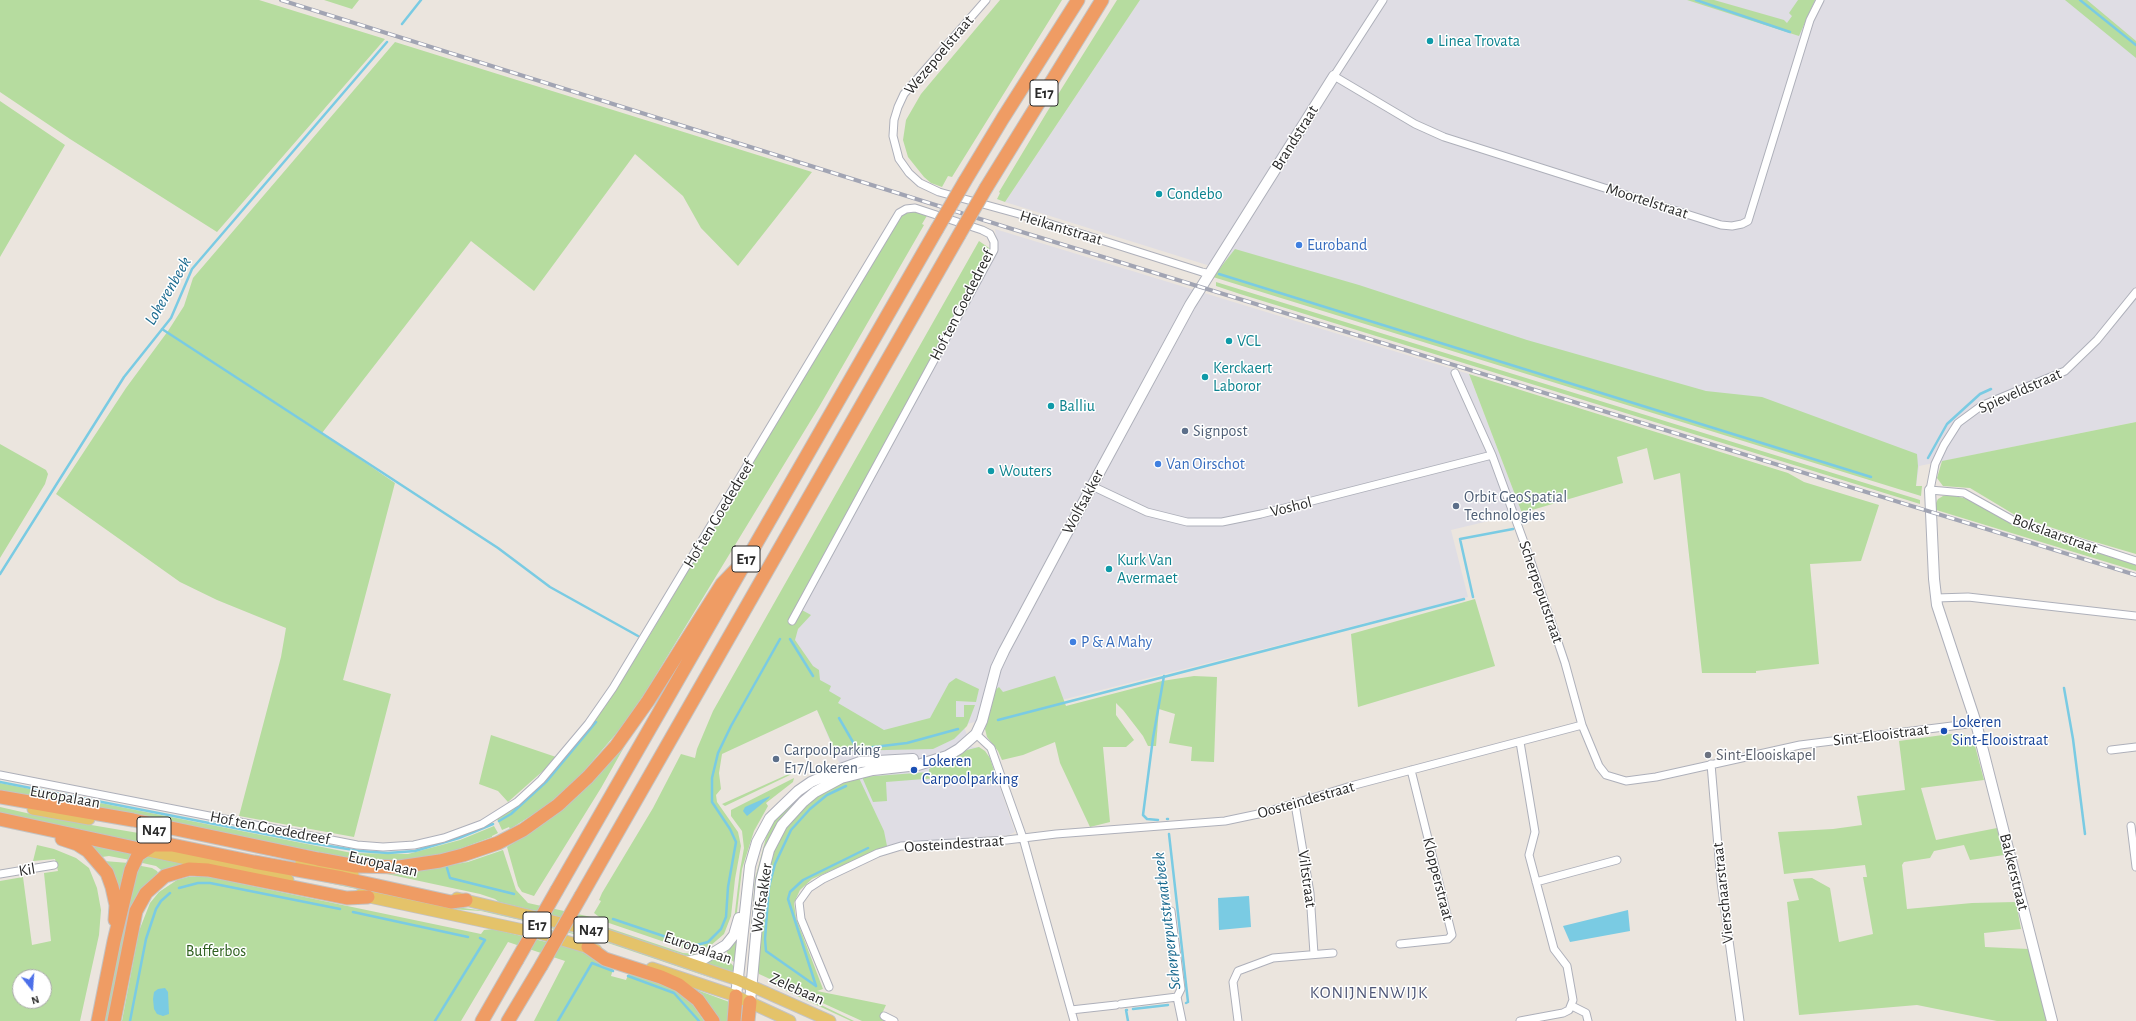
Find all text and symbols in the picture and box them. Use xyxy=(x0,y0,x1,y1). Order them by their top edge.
street label: Wezepoelstraat xyxy=(900,11,978,99)
place label: Linea Trovata xyxy=(1438,31,1520,51)
marker: Linea Trovata xyxy=(1425,36,1435,46)
road number: E17 xyxy=(1030,80,1058,106)
street label: Brandstraat xyxy=(1267,102,1323,174)
street label: Moortelstraat xyxy=(1604,179,1690,223)
place label: Condebo xyxy=(1167,184,1223,204)
marker: Condebo xyxy=(1154,189,1164,199)
street label: Heikantstraat xyxy=(1017,206,1105,250)
place label: Euroband xyxy=(1307,235,1367,255)
marker: Euroband xyxy=(1294,240,1304,250)
street label: Hof ten Goededreef xyxy=(926,246,998,364)
water label: Lokerenbeek xyxy=(140,253,196,329)
place label: VCL xyxy=(1237,331,1261,351)
marker: VCL xyxy=(1224,336,1234,346)
place label: Kerckaert Laboror xyxy=(1213,358,1272,396)
street label: Spieveldstraat xyxy=(1975,364,2065,418)
marker: Kerckaert Laboror xyxy=(1200,372,1210,382)
place label: Balliu xyxy=(1059,396,1095,416)
marker: Balliu xyxy=(1046,401,1056,411)
place label: Signpost xyxy=(1193,421,1247,441)
marker: Signpost xyxy=(1180,426,1190,436)
place label: Van Oirschot xyxy=(1166,454,1245,474)
street label: Hof ten Goededreef xyxy=(679,457,759,571)
marker: Van Oirschot xyxy=(1153,459,1163,469)
place label: Wouters xyxy=(999,461,1052,481)
marker: Wouters xyxy=(986,466,996,476)
street label: Wolfsakker xyxy=(1058,466,1108,538)
place label: Orbit GeoSpatial Technologies xyxy=(1464,487,1567,525)
street label: Voshol xyxy=(1268,493,1314,521)
marker: Orbit GeoSpatial Technologies xyxy=(1451,501,1461,511)
street label: Bokslaarstraat xyxy=(2010,510,2100,558)
street label: Scherpeputstraat xyxy=(1514,538,1568,646)
road number: E17 xyxy=(732,546,760,572)
place label: Kurk Van Avermaet xyxy=(1117,550,1178,588)
marker: Kurk Van Avermaet xyxy=(1104,564,1114,574)
place label: P & A Mahy xyxy=(1081,632,1152,652)
marker: P & A Mahy xyxy=(1068,637,1078,647)
place label: Lokeren Sint-Elooistraat xyxy=(1952,712,2048,750)
street label: Sint-Elooistraat xyxy=(1832,720,1930,750)
marker: Lokeren Sint-Elooistraat xyxy=(1939,726,1949,736)
place label: Carpoolparking E17/Lokeren xyxy=(784,740,880,778)
place label: Sint-Elooiskapel xyxy=(1716,745,1816,765)
marker: Sint-Elooiskapel xyxy=(1703,750,1713,760)
place label: Lokeren Carpoolparking xyxy=(922,751,1018,789)
marker: Carpoolparking E17/Lokeren xyxy=(771,754,781,764)
marker: Lokeren Carpoolparking xyxy=(909,765,919,775)
street label: Oosteindestraat xyxy=(1255,777,1357,823)
street label: Europalaan xyxy=(28,781,102,813)
street label: Hof ten Goededreef xyxy=(208,807,332,849)
road number: N47 xyxy=(137,817,171,843)
street label: Oosteindestraat xyxy=(904,831,1004,857)
street label: Bakkerstraat xyxy=(1995,831,2033,913)
street label: Klopperstraat xyxy=(1418,835,1458,923)
street label: Vierschaarstraat xyxy=(1708,841,1738,945)
street label: Europalaan xyxy=(346,847,420,881)
street label: Viltstraat xyxy=(1293,849,1321,909)
water label: Scherperputstraatbeek xyxy=(1148,851,1186,991)
street label: Kil xyxy=(17,859,37,881)
street label: Wolfsakker xyxy=(748,862,776,934)
road number: E17 xyxy=(523,912,551,938)
road number: N47 xyxy=(574,917,608,943)
street label: Europalaan xyxy=(661,927,735,969)
park label: Bufferbos xyxy=(186,941,246,961)
street label: Zelebaan xyxy=(767,968,827,1010)
north arrow xyxy=(12,969,52,1009)
district label: KONIJNENWIJK xyxy=(1310,983,1428,1003)
text: N xyxy=(30,994,41,1006)

